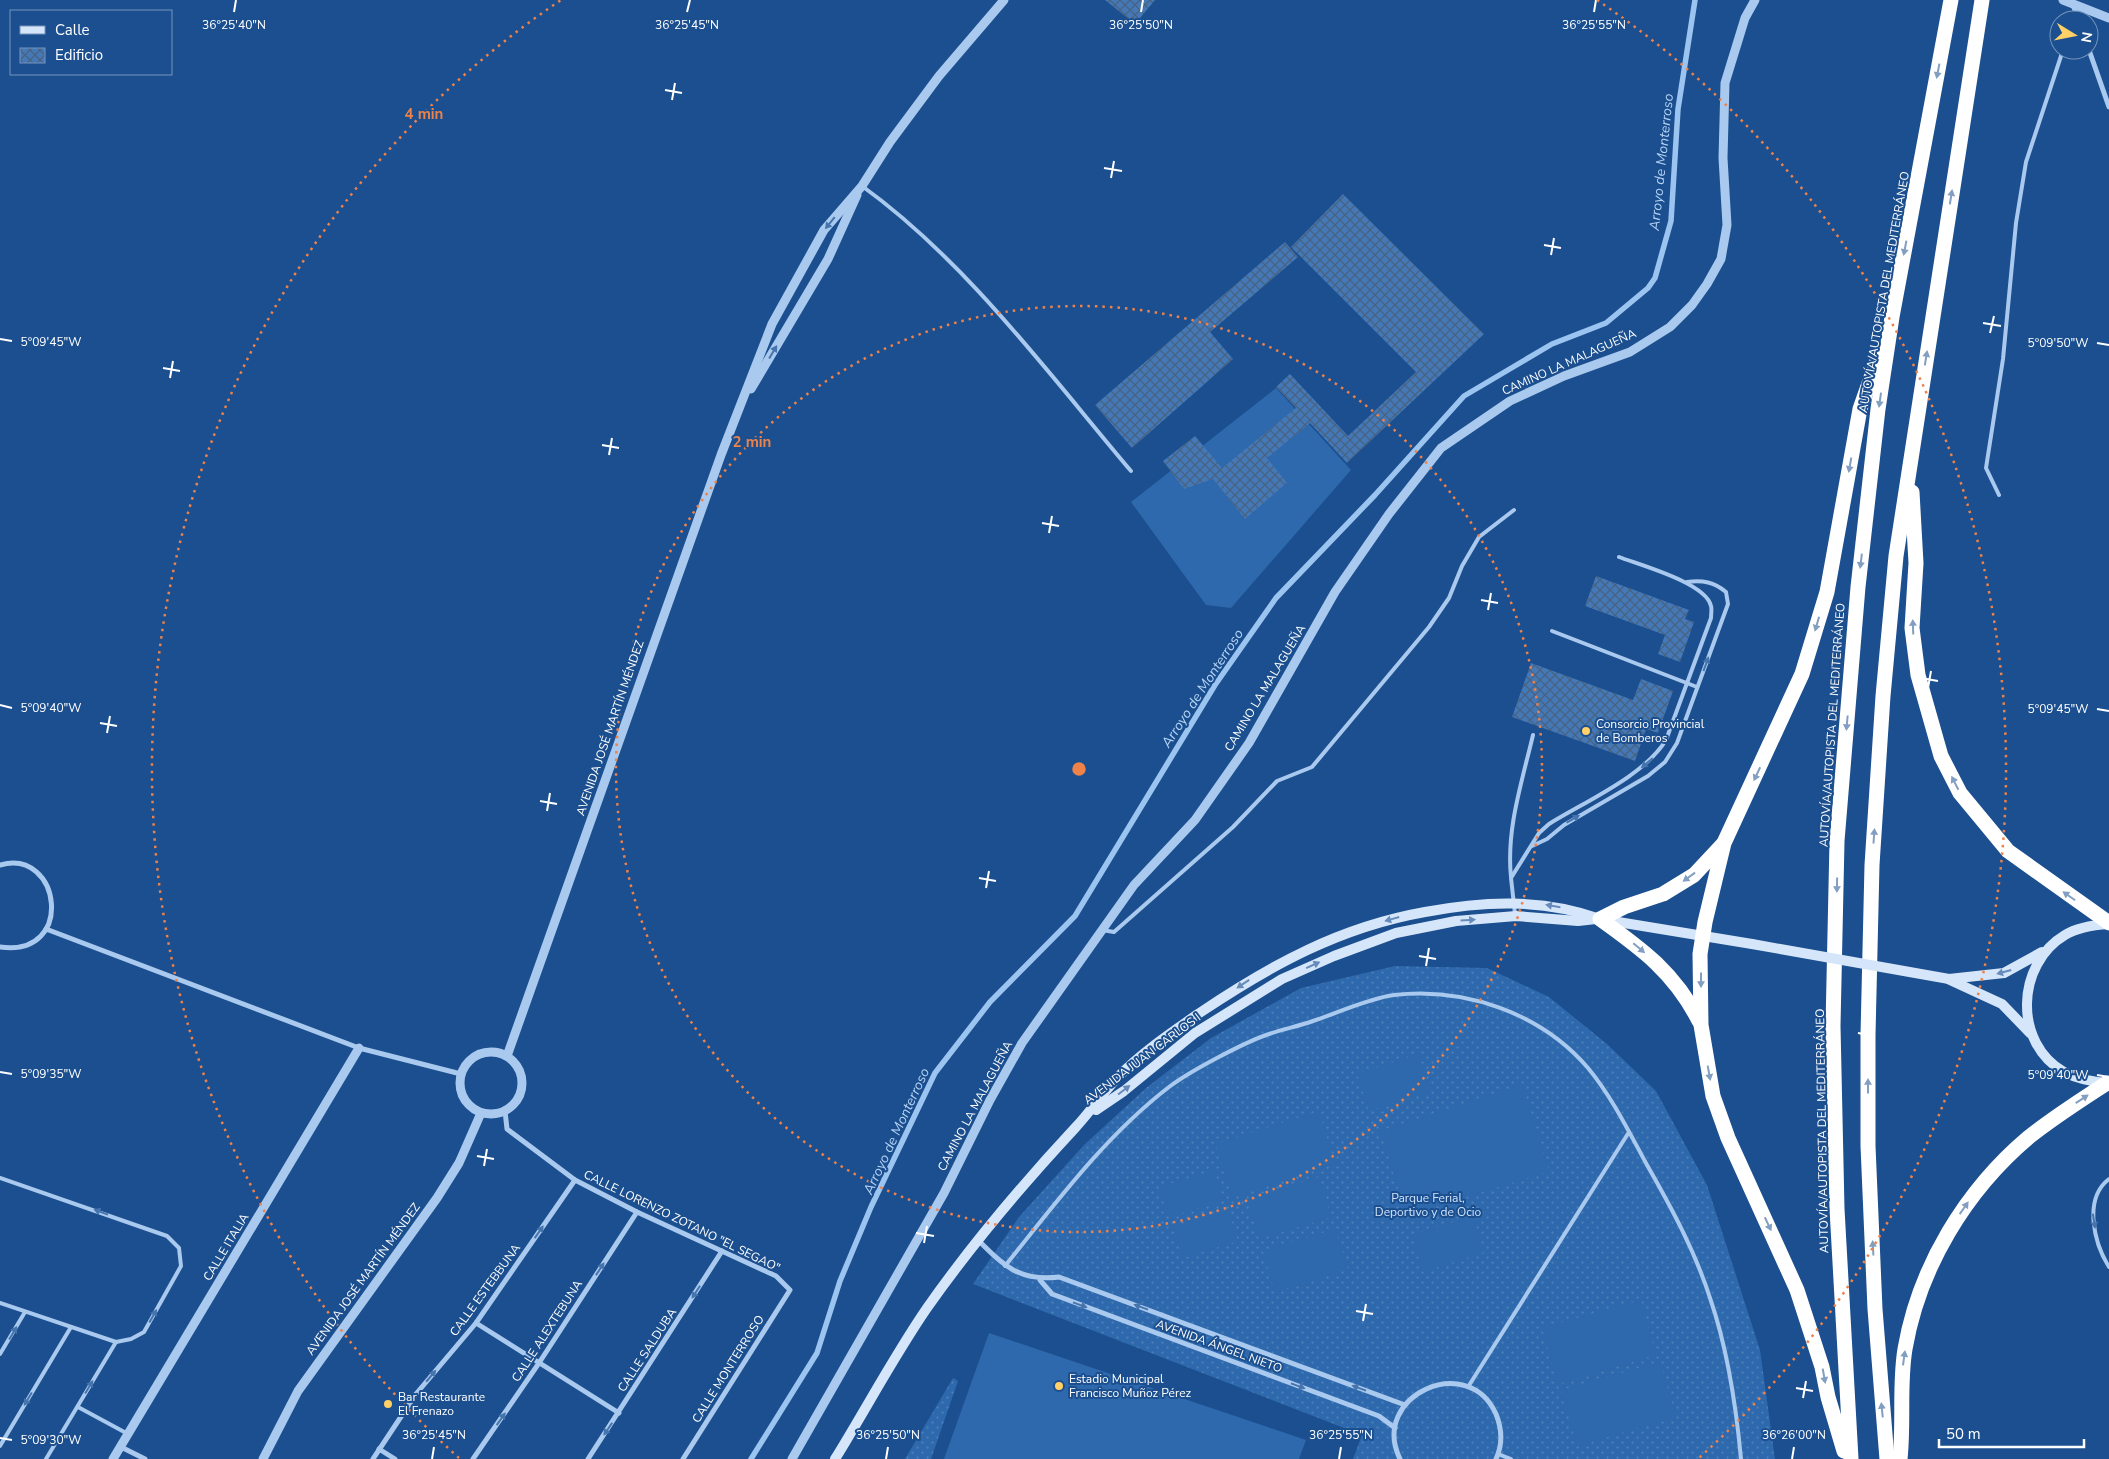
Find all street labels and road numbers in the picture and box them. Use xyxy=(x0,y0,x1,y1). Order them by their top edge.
street label: AUTOVÍA/AUTOPISTA DEL MEDITERRÁNEO xyxy=(1855,170,1913,414)
street label: CAMINO LA MALAGUEÑA xyxy=(1499,325,1639,399)
street label: AUTOVÍA/AUTOPISTA DEL MEDITERRÁNEO xyxy=(1815,602,1849,848)
street label: CAMINO LA MALAGUEÑA xyxy=(1221,621,1309,754)
street label: AVENIDA JOSÉ MARTÍN MÉNDEZ xyxy=(572,638,648,818)
street label: AUTOVÍA/AUTOPISTA DEL MEDITERRÁNEO xyxy=(1812,1009,1832,1253)
street label: AVENIDA JUAN CARLOS I xyxy=(1080,1010,1204,1108)
street label: CAMINO LA MALAGUEÑA xyxy=(934,1038,1016,1174)
street label: CALLE LORENZO ZOTANO "EL SEGAO" xyxy=(581,1166,783,1276)
street label: AVENIDA JOSÉ MARTÍN MÉNDEZ xyxy=(302,1200,424,1358)
street label: CALLE ITALIA xyxy=(200,1210,253,1284)
street label: CALLE ESTEBBUNA xyxy=(446,1240,524,1339)
street label: CALLE ALEXTEBUNA xyxy=(508,1277,586,1385)
street label: CALLE SALDUBA xyxy=(614,1305,680,1395)
street label: CALLE MONTERROSO xyxy=(688,1312,768,1426)
street label: AVENIDA ÁNGEL NIETO xyxy=(1154,1316,1284,1376)

